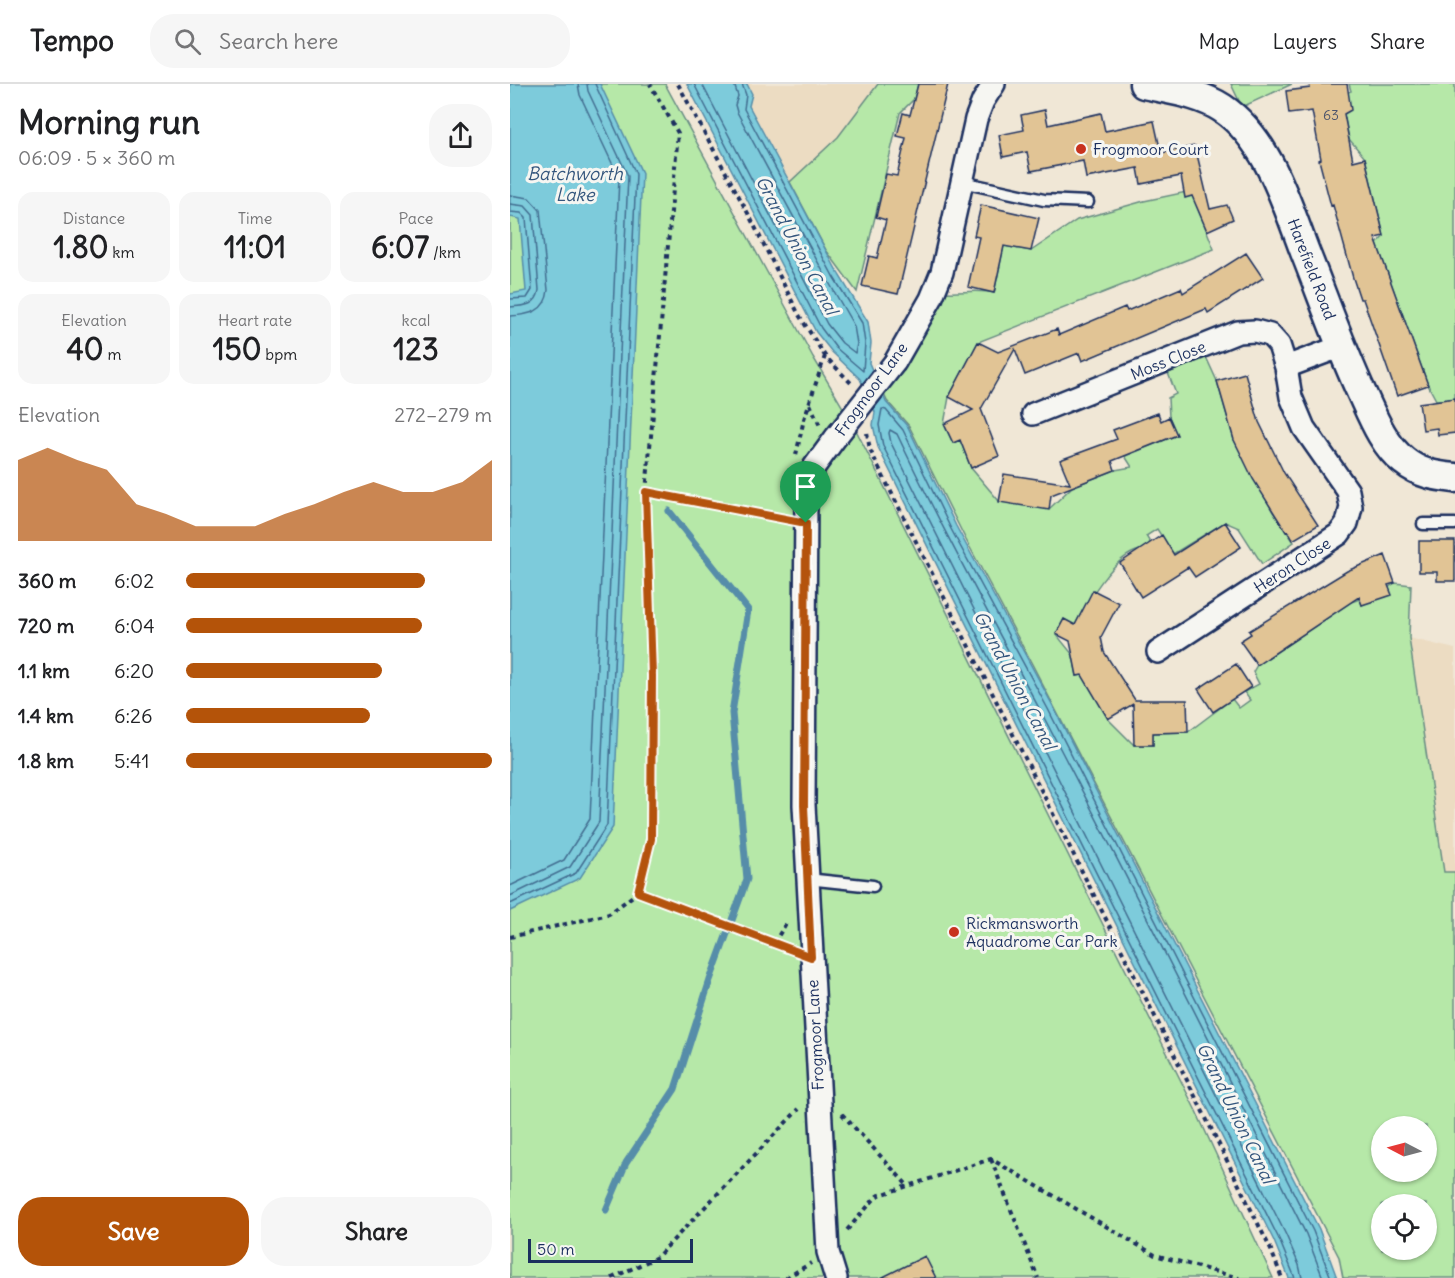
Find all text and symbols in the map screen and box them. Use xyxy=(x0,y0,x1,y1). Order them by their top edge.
search box xyxy=(150,14,570,68)
text: Tempo xyxy=(30,23,114,59)
icon: search xyxy=(171,25,204,58)
text: Search here xyxy=(219,27,338,55)
text: Map xyxy=(1199,28,1239,55)
text: Layers xyxy=(1272,28,1337,55)
text: Share xyxy=(1370,28,1425,55)
text: Morning run xyxy=(18,101,200,143)
button: share xyxy=(429,104,492,167)
house number: 63 xyxy=(1323,106,1339,124)
place label: Frogmoor Court xyxy=(1093,139,1209,159)
marker: Frogmoor Court xyxy=(1074,142,1088,156)
text: 06:09 · 5 × 360 m xyxy=(18,145,175,170)
water label: Batchworth Lake xyxy=(527,162,623,206)
water label: Grand Union Canal xyxy=(751,172,845,321)
text: Distance xyxy=(63,208,125,228)
text: Time xyxy=(238,208,272,228)
text: Pace xyxy=(399,208,433,228)
street label: Harefield Road xyxy=(1283,215,1341,323)
text: 1.80 xyxy=(53,228,109,266)
text: 11:01 xyxy=(224,228,286,266)
text: 6:07 xyxy=(371,228,429,266)
text: km xyxy=(109,242,135,262)
text: /km xyxy=(429,242,461,262)
text: Elevation xyxy=(61,310,127,330)
text: Heart rate xyxy=(218,310,292,330)
text: kcal xyxy=(402,310,430,330)
text: 40 xyxy=(67,330,104,368)
text: 150 xyxy=(213,330,262,368)
text: 123 xyxy=(393,330,439,368)
street label: Moss Close xyxy=(1128,336,1208,384)
street label: Frogmoor Lane xyxy=(830,338,912,440)
text: m xyxy=(104,344,121,364)
text: bpm xyxy=(262,344,297,364)
text: Elevation xyxy=(18,402,100,427)
text: 272–279 m xyxy=(394,402,492,427)
pin xyxy=(780,461,831,523)
icon: arrive xyxy=(789,470,822,503)
street label: Heron Close xyxy=(1250,533,1334,597)
text: 360 m xyxy=(18,568,76,593)
text: 6:02 xyxy=(114,568,154,593)
water label: Grand Union Canal xyxy=(969,607,1063,756)
text: 720 m xyxy=(18,613,74,638)
text: 6:04 xyxy=(114,613,155,638)
text: 1.1 km xyxy=(18,658,70,683)
text: 6:20 xyxy=(114,658,154,683)
text: 1.4 km xyxy=(18,703,74,728)
text: 6:26 xyxy=(114,703,153,728)
text: 1.8 km xyxy=(18,748,74,773)
text: 5:41 xyxy=(114,748,149,773)
place label: Rickmansworth Aquadrome Car Park xyxy=(966,913,1118,951)
marker: Rickmansworth Aquadrome Car Park xyxy=(947,925,961,939)
street label: Frogmoor Lane xyxy=(802,979,828,1091)
water label: Grand Union Canal xyxy=(1192,1039,1281,1190)
north arrow xyxy=(1371,1116,1437,1182)
map controls xyxy=(1371,1116,1437,1260)
button: locate xyxy=(1371,1194,1437,1260)
button: Save xyxy=(18,1197,249,1266)
button: Share xyxy=(261,1197,492,1266)
scale bar xyxy=(528,1236,693,1264)
text: 50 m xyxy=(537,1239,575,1259)

